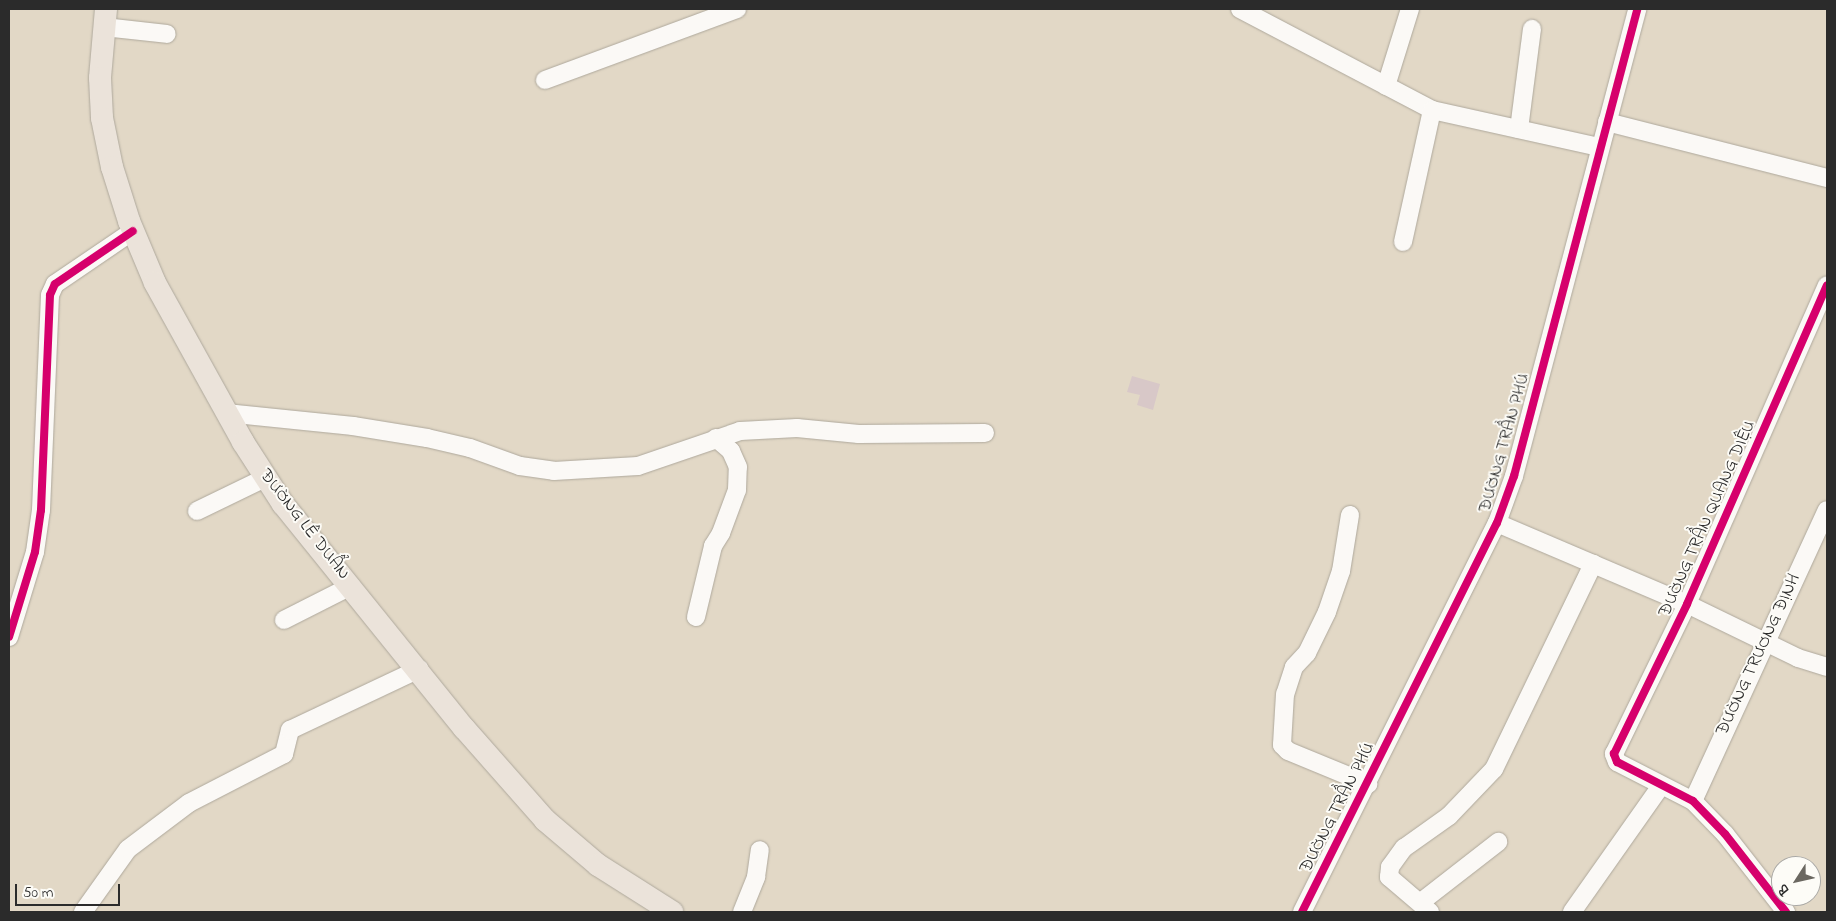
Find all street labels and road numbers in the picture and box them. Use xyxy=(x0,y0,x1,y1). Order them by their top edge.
street label: ĐƯỜNG TRẦN PHÚ xyxy=(1475,371,1535,515)
street label: ĐƯỜNG TRẦN QUANG DIỆU xyxy=(1655,417,1761,621)
street label: ĐƯỜNG LÊ DUẨN xyxy=(254,465,354,585)
street label: ĐƯỜNG TRƯƠNG ĐỊNH xyxy=(1712,571,1806,739)
street label: ĐƯỜNG TRẦN PHÚ xyxy=(1296,739,1380,877)

